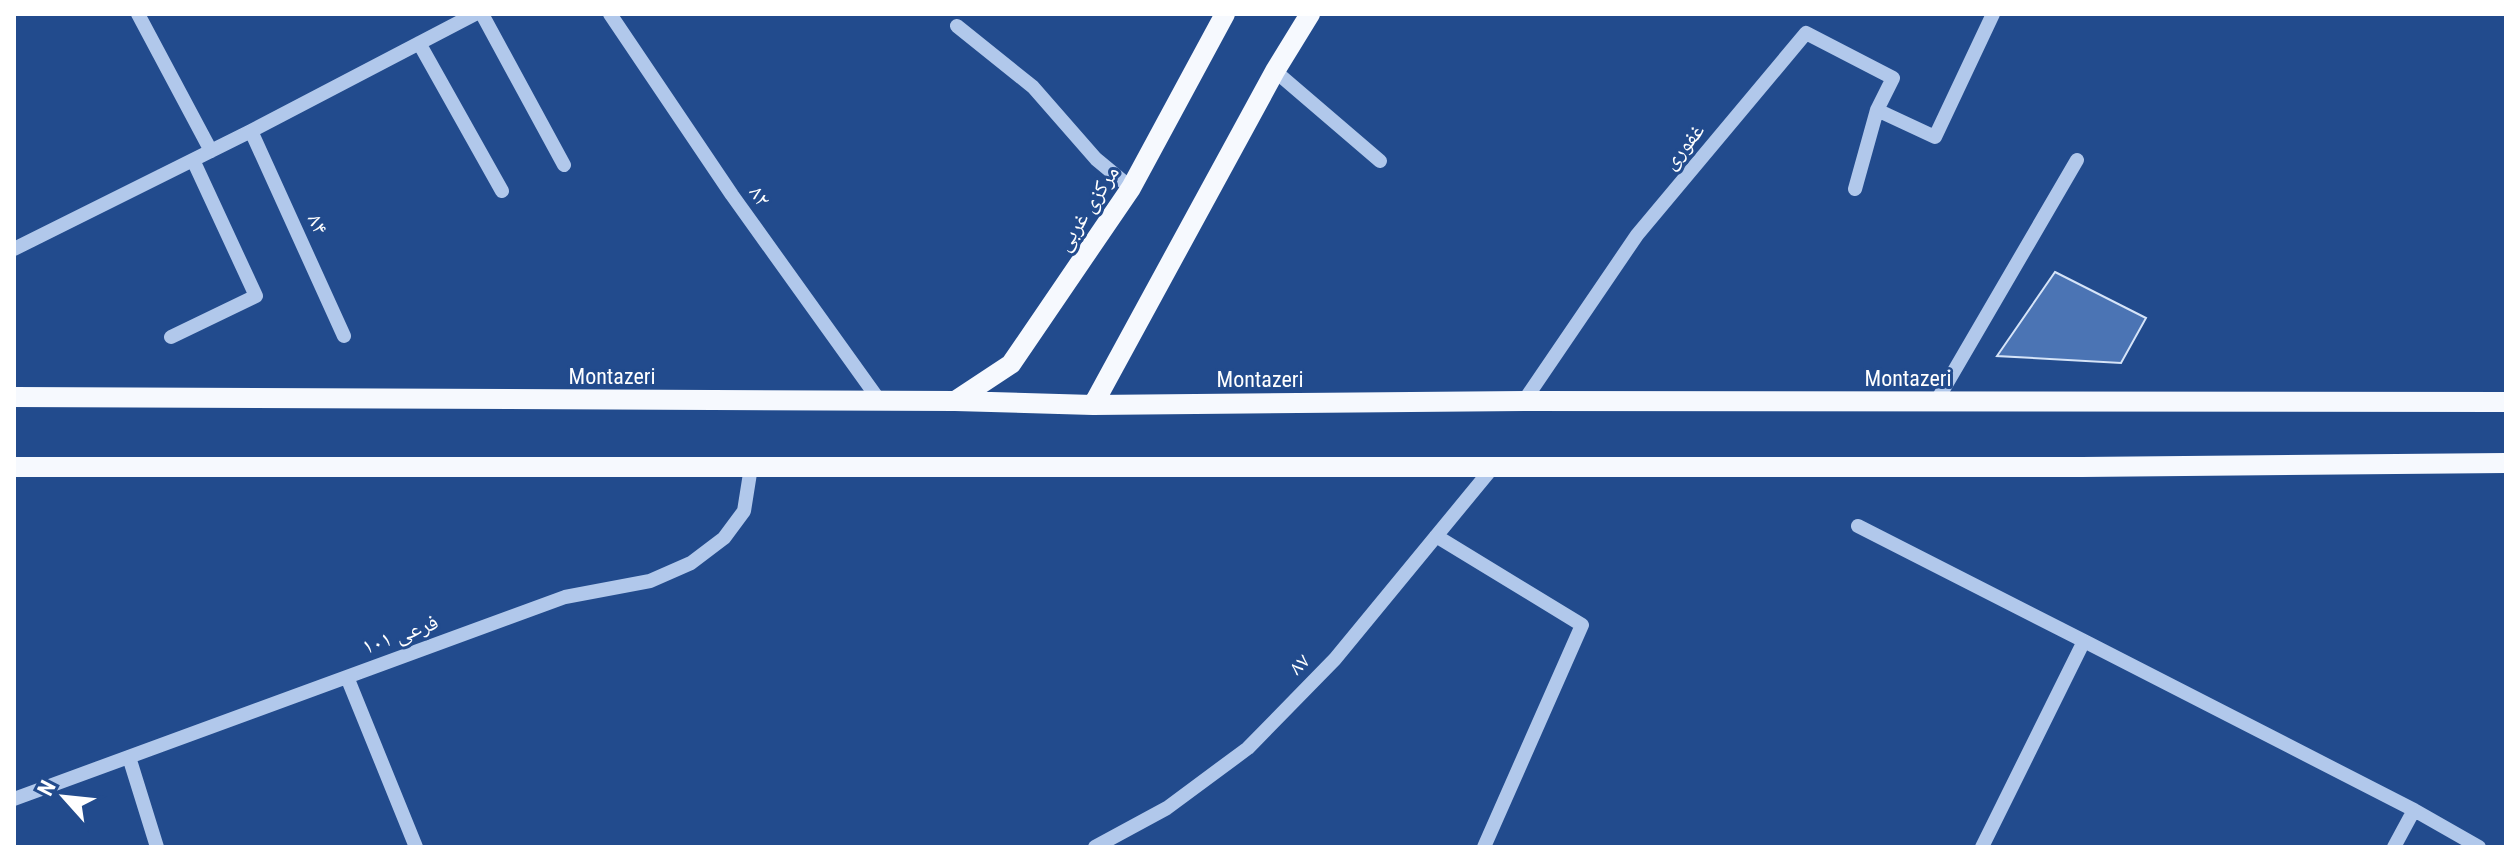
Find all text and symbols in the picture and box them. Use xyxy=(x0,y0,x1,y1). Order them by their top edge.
street label: غفوری xyxy=(1657,118,1710,175)
street label: مرکزی غربی xyxy=(1050,161,1125,256)
street label: ۸۲ xyxy=(744,181,776,211)
street label: ۸۴ xyxy=(302,210,334,238)
street label: Montazeri xyxy=(569,364,655,389)
street label: Montazeri xyxy=(1865,366,1951,391)
street label: Montazeri xyxy=(1217,367,1303,392)
street label: فرعی ۱۰۱ xyxy=(359,609,442,660)
street label: ۸۷ xyxy=(1283,648,1315,680)
north arrow xyxy=(24,757,104,837)
text: N xyxy=(32,776,61,800)

